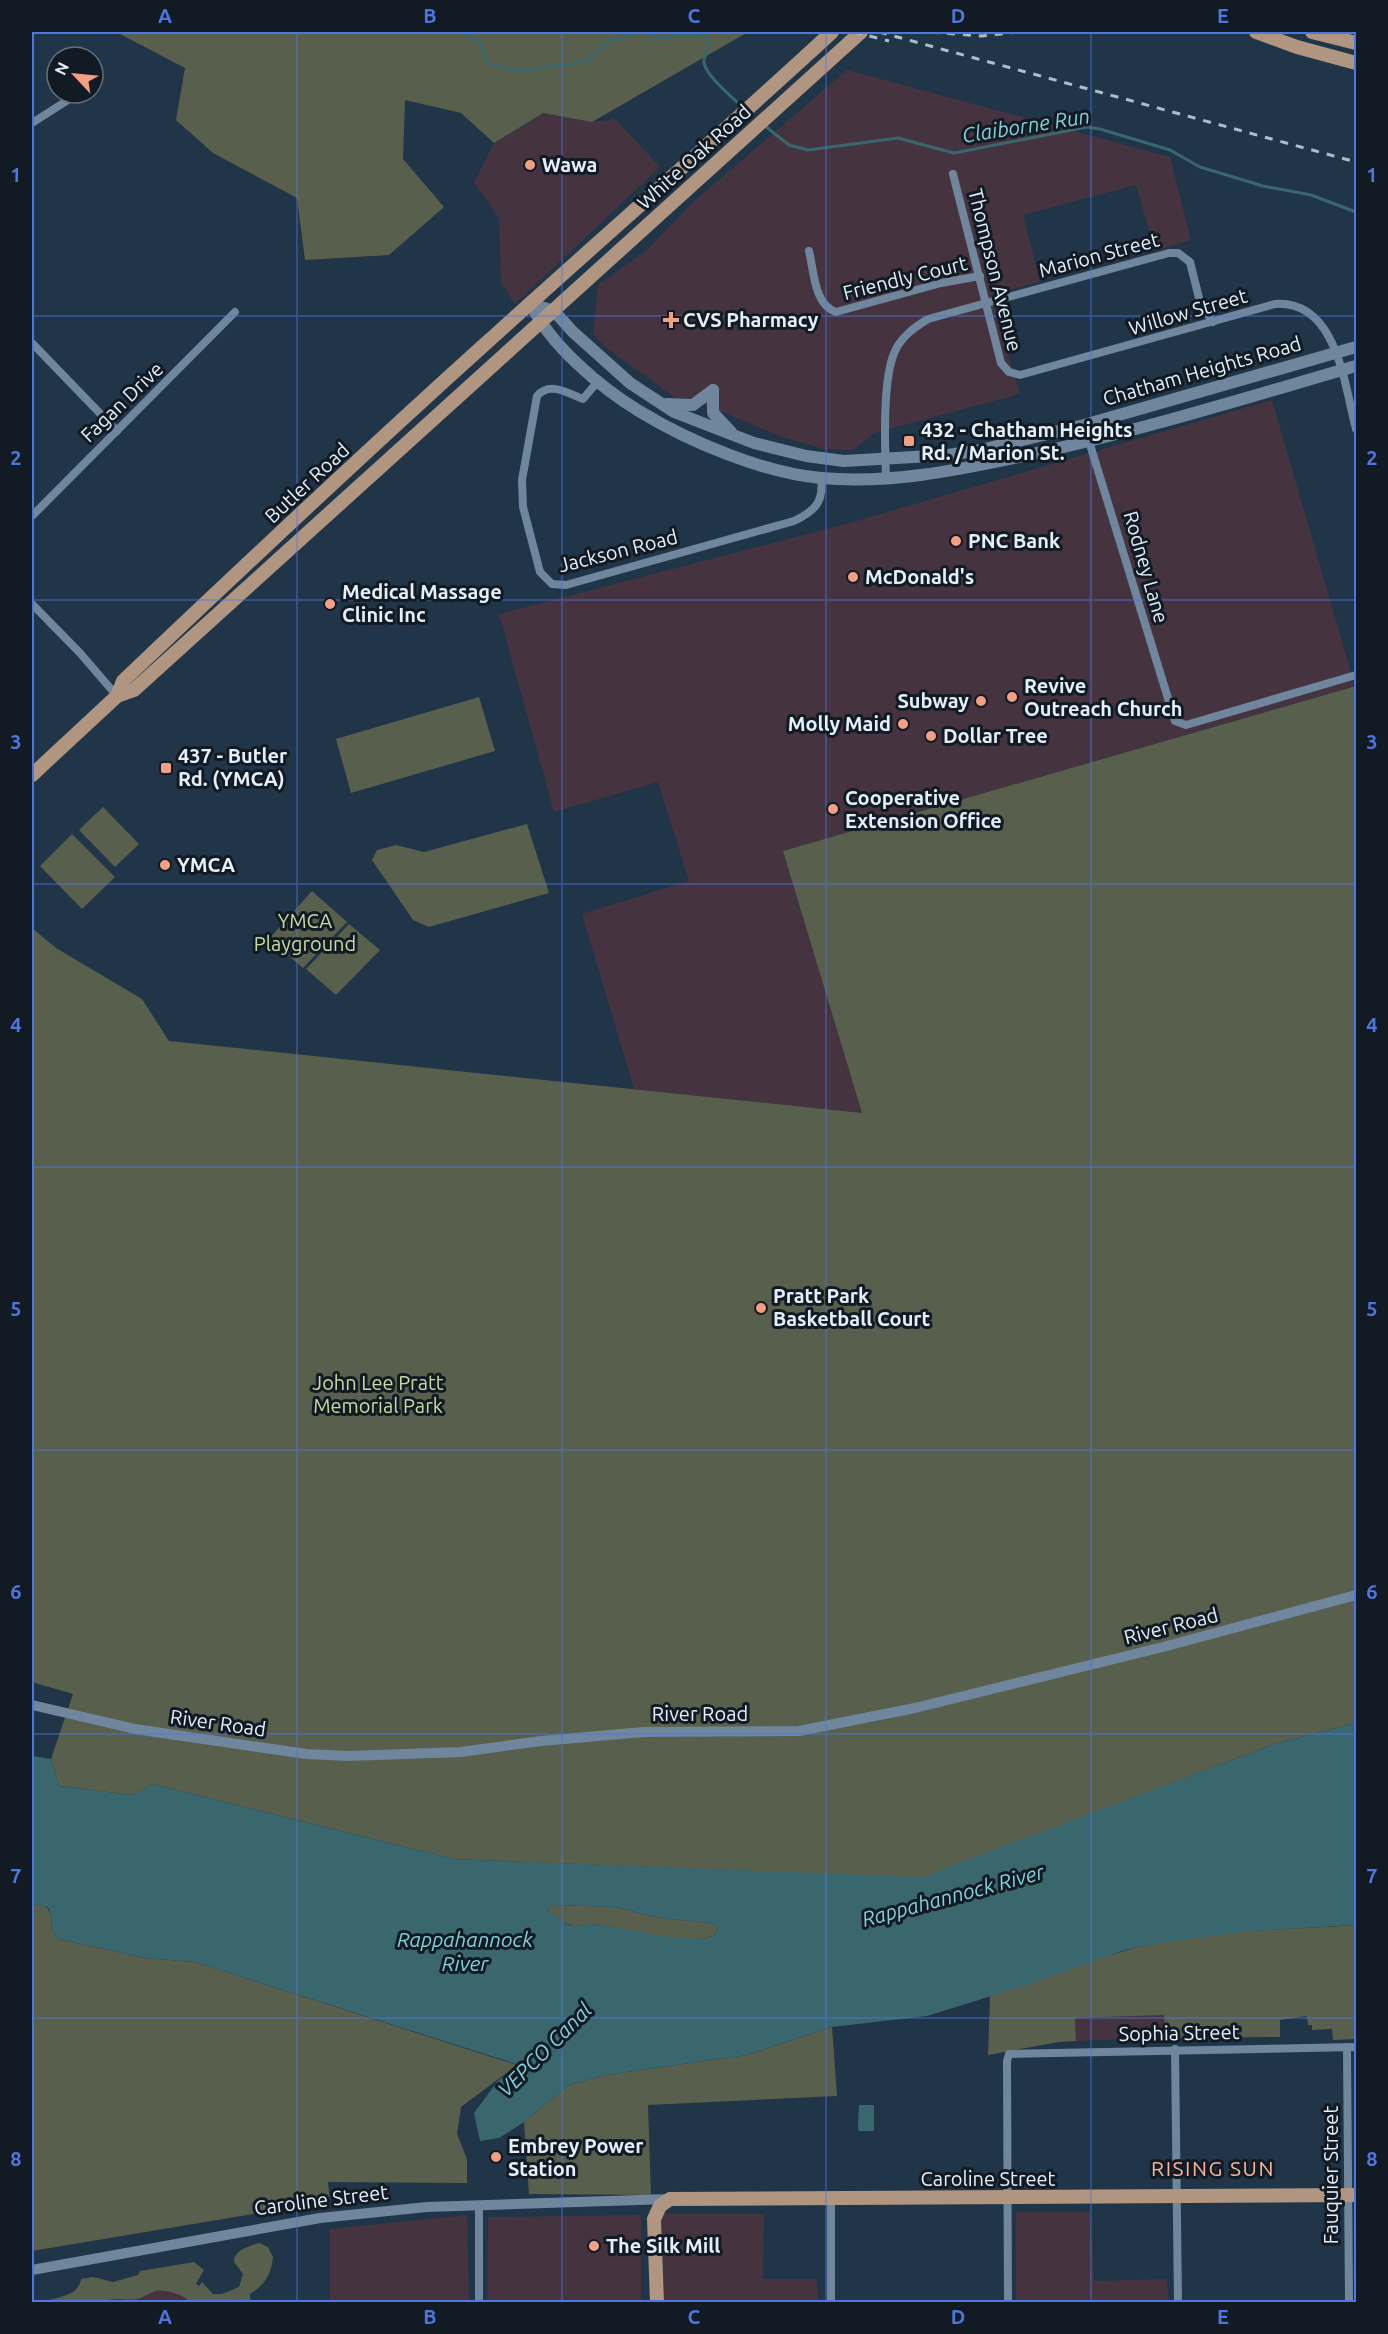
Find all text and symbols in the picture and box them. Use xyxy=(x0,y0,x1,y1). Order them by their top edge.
text: A xyxy=(158,4,172,27)
text: B xyxy=(423,4,437,27)
text: C xyxy=(688,4,701,27)
text: D xyxy=(951,4,965,27)
text: E xyxy=(1217,4,1229,27)
north arrow xyxy=(45,45,105,105)
text: N xyxy=(51,59,72,78)
street label: White Oak Road xyxy=(632,100,755,214)
water label: Claiborne Run xyxy=(960,103,1092,147)
place label: Wawa xyxy=(542,153,597,176)
marker: Wawa xyxy=(523,158,537,172)
text: 1 xyxy=(10,163,22,186)
text: 1 xyxy=(1366,163,1378,186)
street label: Thompson Avenue xyxy=(964,186,1027,354)
street label: Marion Street xyxy=(1036,227,1162,282)
street label: Friendly Court xyxy=(840,251,969,304)
street label: Willow Street xyxy=(1126,284,1250,339)
place label: CVS Pharmacy xyxy=(683,308,819,331)
marker: CVS Pharmacy xyxy=(664,313,678,327)
street label: Chatham Heights Road xyxy=(1100,331,1304,410)
street label: Fagan Drive xyxy=(76,357,167,446)
place label: 432 - Chatham Heights Rd. / Marion St. xyxy=(921,418,1132,464)
marker: 432 - Chatham Heights Rd. / Marion St. xyxy=(902,434,916,448)
street label: Butler Road xyxy=(260,438,353,527)
text: 2 xyxy=(10,446,22,469)
text: 2 xyxy=(1366,446,1378,469)
street label: Rodney Lane xyxy=(1120,508,1173,626)
street label: Jackson Road xyxy=(556,525,680,576)
place label: PNC Bank xyxy=(968,529,1060,552)
marker: PNC Bank xyxy=(949,534,963,548)
place label: McDonald's xyxy=(865,565,974,588)
marker: McDonald's xyxy=(846,570,860,584)
place label: Medical Massage Clinic Inc xyxy=(342,580,502,626)
marker: Medical Massage Clinic Inc xyxy=(323,597,337,611)
place label: Revive Outreach Church xyxy=(1024,674,1183,720)
place label: Subway xyxy=(897,689,969,712)
marker: Revive Outreach Church xyxy=(1005,690,1019,704)
marker: Subway xyxy=(974,694,988,708)
place label: Molly Maid xyxy=(788,712,891,735)
marker: Molly Maid xyxy=(896,717,910,731)
place label: Dollar Tree xyxy=(943,724,1048,747)
marker: Dollar Tree xyxy=(924,729,938,743)
text: 3 xyxy=(10,730,22,753)
text: 3 xyxy=(1366,730,1378,753)
place label: 437 - Butler Rd. (YMCA) xyxy=(178,744,288,790)
marker: 437 - Butler Rd. (YMCA) xyxy=(159,761,173,775)
place label: Cooperative Extension Office xyxy=(845,786,1002,832)
marker: Cooperative Extension Office xyxy=(826,802,840,816)
place label: YMCA xyxy=(177,853,235,876)
marker: YMCA xyxy=(158,858,172,872)
park label: YMCA Playground xyxy=(254,909,356,955)
text: 4 xyxy=(10,1013,22,1036)
text: 4 xyxy=(1366,1013,1378,1036)
place label: Pratt Park Basketball Court xyxy=(773,1284,931,1330)
text: 5 xyxy=(10,1297,22,1320)
text: 5 xyxy=(1366,1297,1378,1320)
marker: Pratt Park Basketball Court xyxy=(754,1301,768,1315)
park label: John Lee Pratt Memorial Park xyxy=(312,1371,444,1417)
text: 6 xyxy=(10,1580,22,1603)
text: 6 xyxy=(1366,1580,1378,1603)
street label: River Road xyxy=(1121,1603,1220,1648)
street label: River Road xyxy=(652,1702,748,1725)
street label: River Road xyxy=(169,1704,267,1741)
water label: Rappahannock River xyxy=(859,1859,1047,1931)
text: 7 xyxy=(10,1864,22,1887)
text: 7 xyxy=(1366,1864,1378,1887)
water label: Rappahannock River xyxy=(397,1927,533,1975)
water label: VEPCO Canal xyxy=(492,1997,596,2101)
street label: Sophia Street xyxy=(1118,2020,1240,2045)
street label: Fauquier Street xyxy=(1319,2106,1342,2244)
place label: Embrey Power Station xyxy=(508,2134,644,2180)
text: 8 xyxy=(10,2147,22,2170)
text: 8 xyxy=(1366,2147,1378,2170)
marker: Embrey Power Station xyxy=(489,2150,503,2164)
district label: RISING SUN xyxy=(1151,2156,1275,2180)
street label: Caroline Street xyxy=(921,2167,1056,2190)
street label: Caroline Street xyxy=(253,2180,389,2219)
place label: The Silk Mill xyxy=(606,2234,720,2257)
marker: The Silk Mill xyxy=(587,2239,601,2253)
text: A xyxy=(158,2305,172,2328)
text: B xyxy=(423,2305,437,2328)
text: C xyxy=(688,2305,701,2328)
text: D xyxy=(951,2305,965,2328)
text: E xyxy=(1217,2305,1229,2328)

